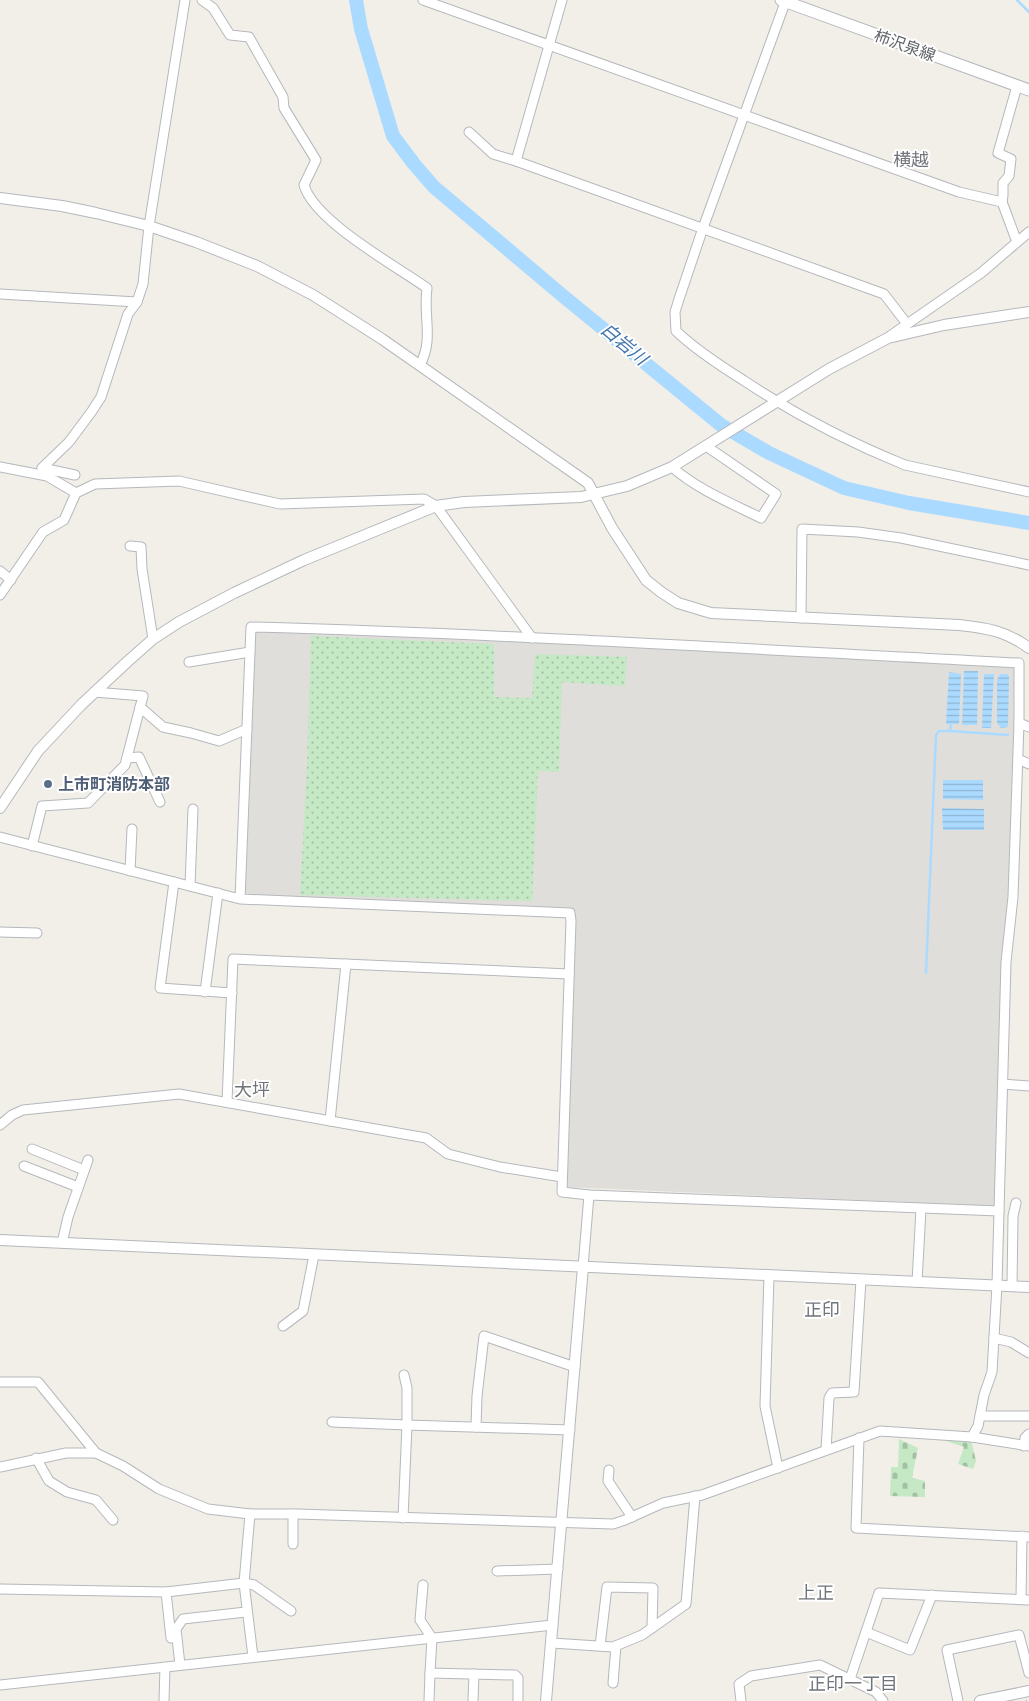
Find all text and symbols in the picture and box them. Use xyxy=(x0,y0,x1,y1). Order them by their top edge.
street label: 柿沢泉線 xyxy=(871,25,938,66)
district label: 横越 xyxy=(893,148,929,171)
water label: 白岩川 xyxy=(596,317,654,371)
place label: 上市町消防本部 xyxy=(58,774,170,795)
marker: 上市町消防本部 xyxy=(42,778,54,790)
district label: 大坪 xyxy=(234,1078,270,1101)
district label: 正印 xyxy=(804,1298,840,1321)
district label: 上正 xyxy=(798,1581,834,1604)
district label: 正印一丁目 xyxy=(808,1672,898,1695)

